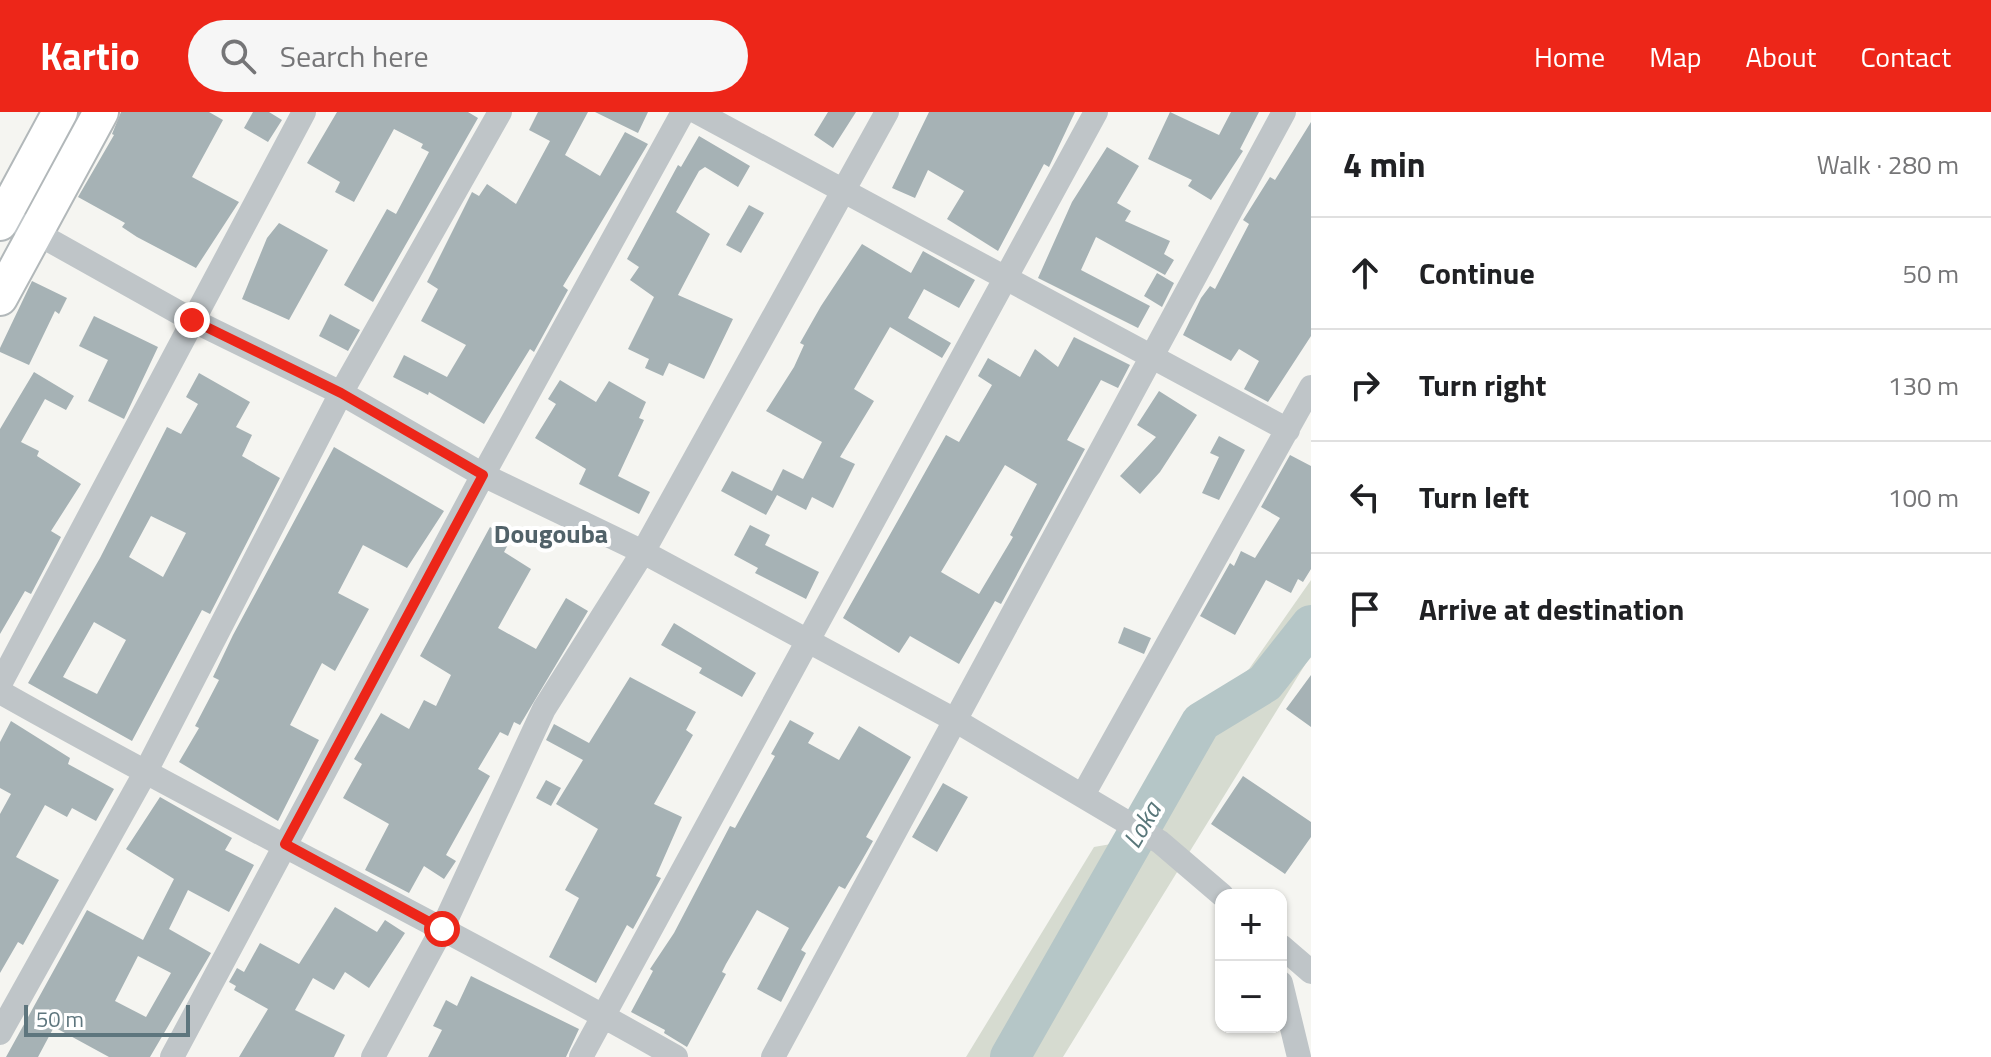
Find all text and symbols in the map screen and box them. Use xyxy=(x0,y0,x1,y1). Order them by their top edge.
search box xyxy=(188,20,748,92)
text: Kartio xyxy=(40,27,140,85)
text: Search here xyxy=(280,33,429,79)
icon: search xyxy=(216,34,260,78)
text: Home xyxy=(1534,35,1605,78)
text: Map xyxy=(1649,35,1702,78)
text: About xyxy=(1746,35,1816,78)
text: Contact xyxy=(1860,35,1951,78)
text: 4 min xyxy=(1343,138,1426,190)
text: Walk · 280 m xyxy=(1817,145,1959,184)
text: Continue xyxy=(1419,250,1535,296)
icon: ahead xyxy=(1343,251,1387,295)
text: 50 m xyxy=(1902,254,1959,293)
route end xyxy=(174,302,210,338)
text: Turn right xyxy=(1419,362,1547,408)
icon: right xyxy=(1343,363,1387,407)
text: 130 m xyxy=(1888,366,1959,405)
text: Turn left xyxy=(1419,474,1529,520)
icon: left xyxy=(1343,475,1387,519)
text: 100 m xyxy=(1888,478,1959,517)
district label: Dougouba xyxy=(494,514,608,553)
text: Arrive at destination xyxy=(1419,586,1684,632)
icon: arrive xyxy=(1343,587,1387,631)
water label: Loka xyxy=(1113,793,1171,855)
map controls xyxy=(1215,889,1287,1033)
button: + xyxy=(1215,889,1287,961)
route start xyxy=(424,911,460,947)
button: − xyxy=(1215,961,1287,1033)
scale bar xyxy=(24,1001,190,1037)
text: 50 m xyxy=(36,1002,84,1036)

